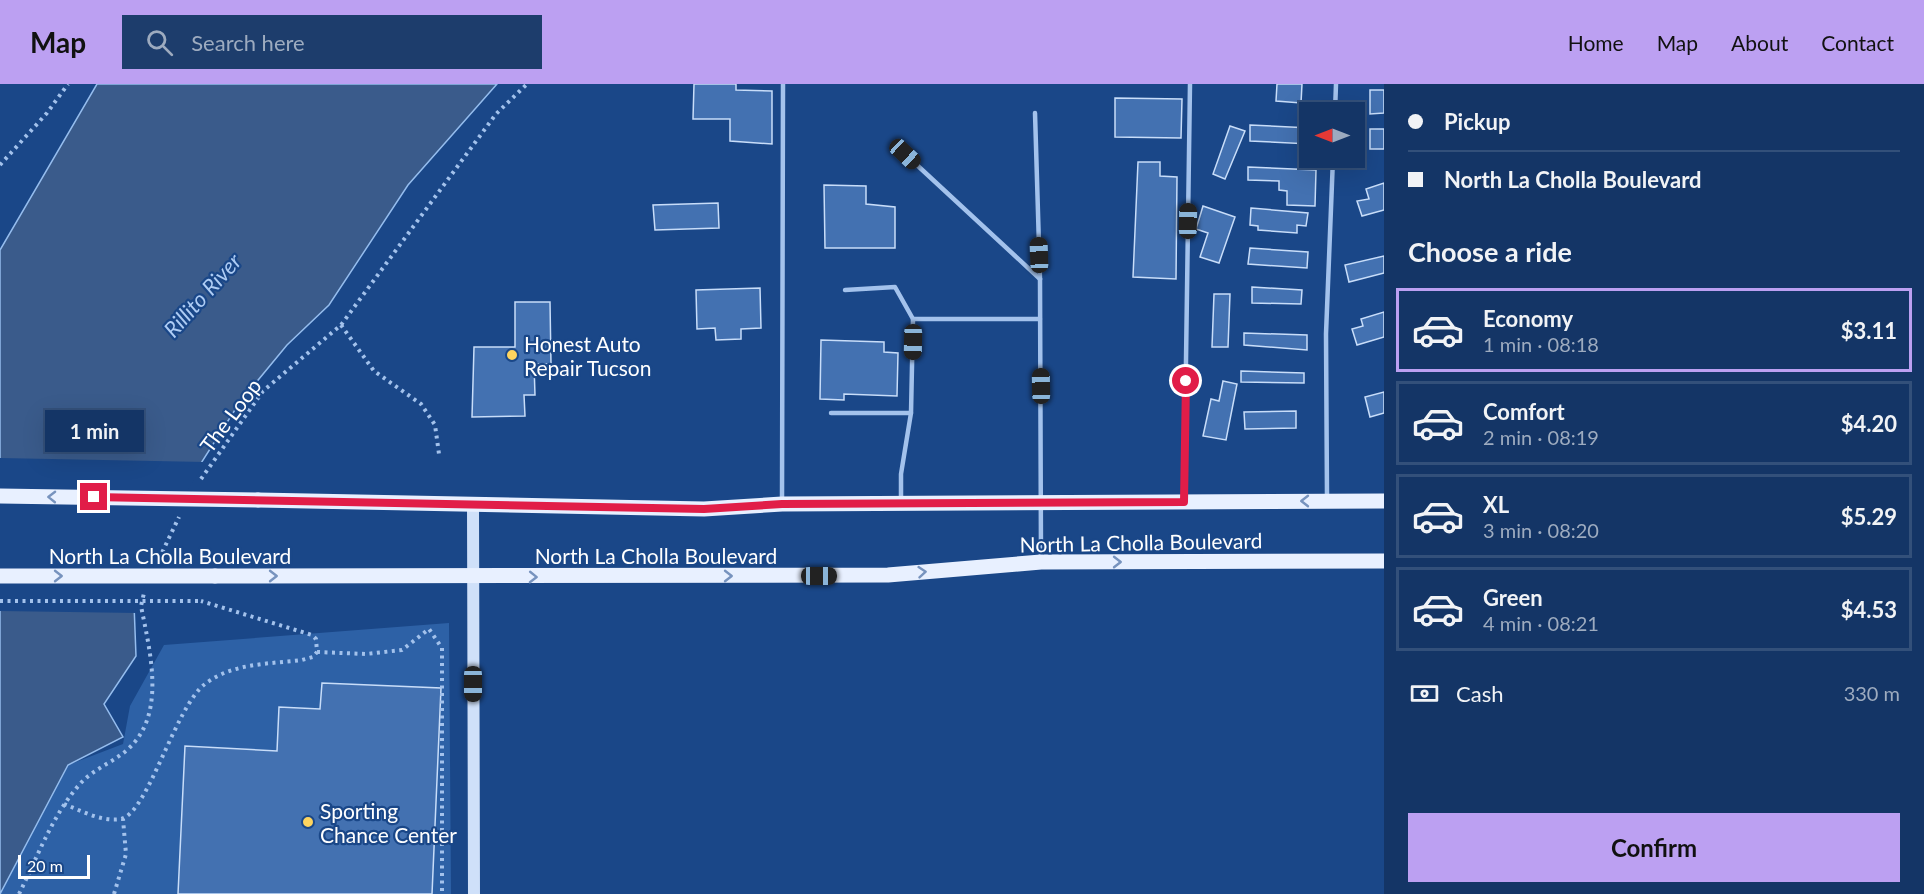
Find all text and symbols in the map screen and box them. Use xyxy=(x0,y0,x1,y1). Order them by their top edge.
search box xyxy=(122,15,542,69)
text: Map xyxy=(30,25,86,59)
icon: search xyxy=(143,26,176,59)
text: Search here xyxy=(191,29,305,56)
text: Home xyxy=(1568,30,1624,55)
text: Map xyxy=(1657,30,1698,55)
text: About xyxy=(1731,30,1788,55)
text: Contact xyxy=(1821,30,1894,55)
north arrow xyxy=(1299,102,1365,168)
map controls xyxy=(1299,102,1365,168)
text: Pickup xyxy=(1444,108,1510,135)
car xyxy=(886,135,924,173)
text: North La Cholla Boulevard xyxy=(1444,166,1702,193)
car xyxy=(1179,203,1197,239)
text: Choose a ride xyxy=(1408,235,1572,268)
car xyxy=(1029,237,1049,273)
water label: Rillito River xyxy=(158,247,247,342)
icon: car xyxy=(1411,303,1465,357)
text: Economy xyxy=(1483,305,1573,332)
text: $3.11 xyxy=(1841,317,1897,344)
car xyxy=(904,324,922,360)
place label: Honest Auto Repair Tucson xyxy=(524,331,651,380)
text: 1 min · 08:18 xyxy=(1483,332,1599,356)
marker: Honest Auto Repair Tucson xyxy=(505,348,519,362)
route start xyxy=(1172,367,1199,394)
car xyxy=(1032,368,1050,404)
street label: The Loop xyxy=(194,373,266,457)
icon: car xyxy=(1411,396,1465,450)
text: Comfort xyxy=(1483,398,1565,425)
callout: 1 min xyxy=(44,410,144,452)
text: $4.20 xyxy=(1841,410,1897,437)
text: 1 min xyxy=(70,419,119,443)
text: 2 min · 08:19 xyxy=(1483,425,1599,449)
route end xyxy=(80,483,107,510)
icon: car xyxy=(1411,489,1465,543)
one-way arrow xyxy=(48,491,57,503)
text: XL xyxy=(1483,491,1509,518)
one-way arrow xyxy=(1300,495,1309,507)
text: $5.29 xyxy=(1841,503,1897,530)
text: 3 min · 08:20 xyxy=(1483,518,1599,542)
street label: North La Cholla Boulevard xyxy=(1019,527,1263,557)
street label: North La Cholla Boulevard xyxy=(49,543,291,568)
street label: North La Cholla Boulevard xyxy=(535,543,777,568)
one-way arrow xyxy=(1113,556,1122,568)
one-way arrow xyxy=(918,566,927,579)
car xyxy=(801,567,837,585)
one-way arrow xyxy=(54,570,63,582)
one-way arrow xyxy=(269,570,278,582)
one-way arrow xyxy=(723,570,732,582)
one-way arrow xyxy=(528,571,537,583)
icon: car xyxy=(1411,582,1465,636)
text: Green xyxy=(1483,584,1543,611)
text: $4.53 xyxy=(1841,596,1897,623)
text: 4 min · 08:21 xyxy=(1483,611,1599,635)
car xyxy=(464,666,482,702)
icon: cash xyxy=(1408,677,1441,710)
text: Cash xyxy=(1456,680,1503,707)
text: 330 m xyxy=(1844,681,1900,705)
place label: Sporting Chance Center xyxy=(320,798,457,847)
button: Confirm xyxy=(1408,813,1900,882)
marker: Sporting Chance Center xyxy=(301,815,315,829)
scale bar xyxy=(18,852,90,880)
text: 20 m xyxy=(27,856,63,875)

